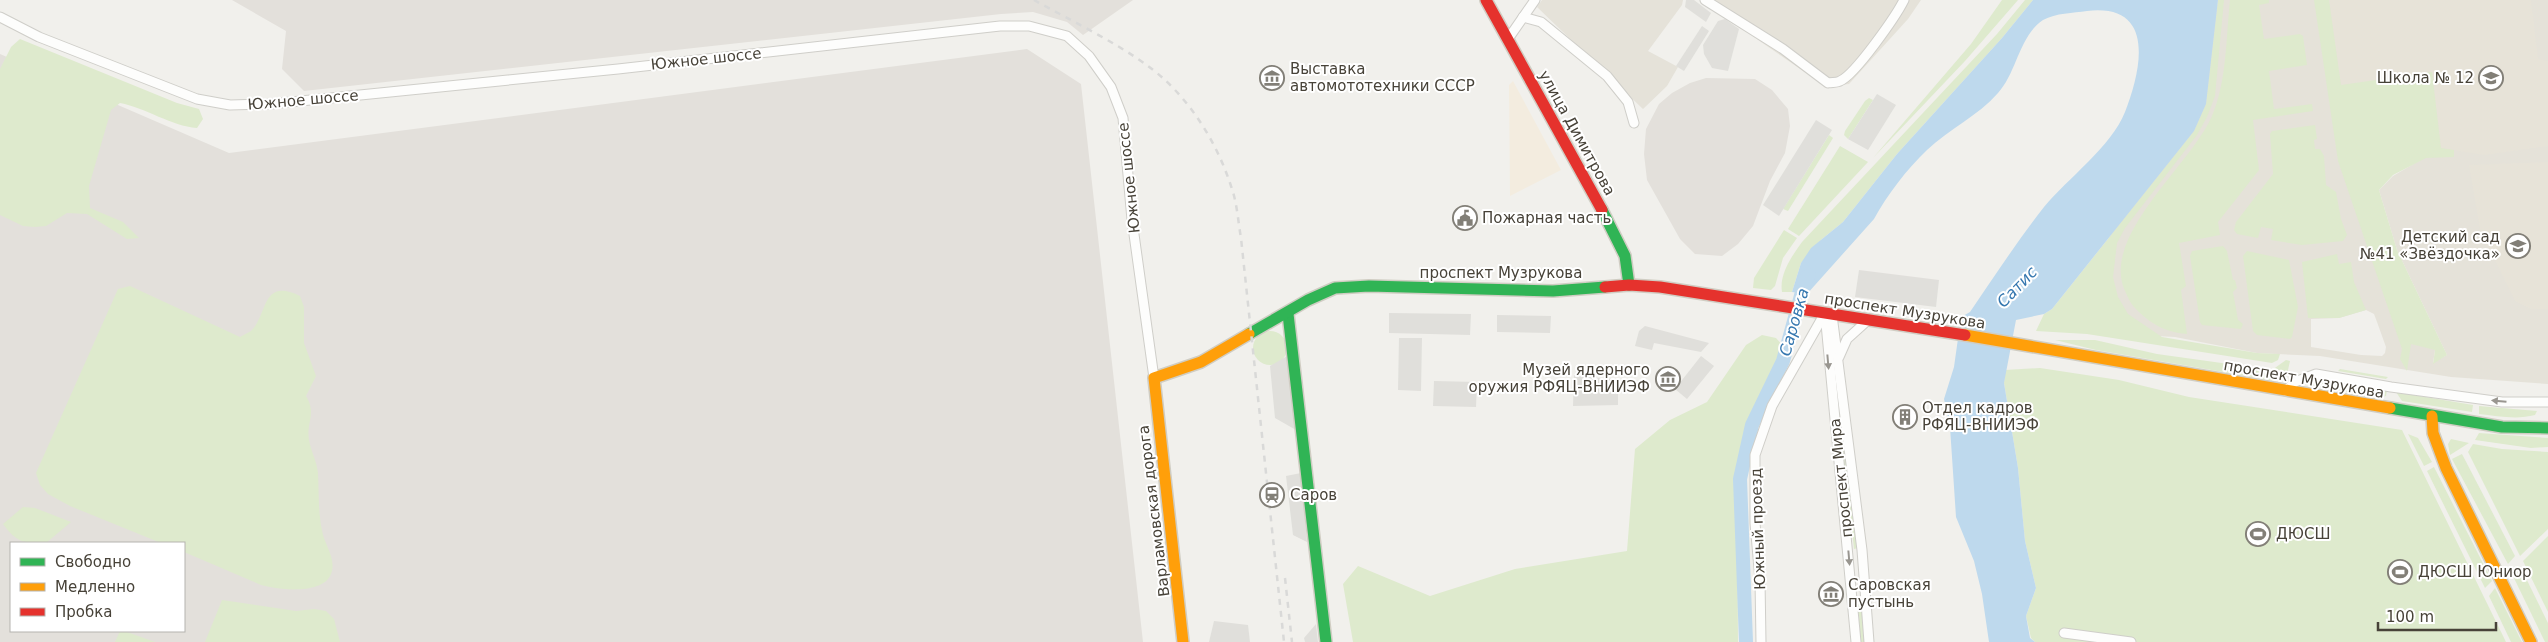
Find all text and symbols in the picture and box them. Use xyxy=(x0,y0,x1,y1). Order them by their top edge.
street label: Южное шоссе xyxy=(650,44,762,74)
place label: Выставка автомототехники СССР xyxy=(1290,60,1475,95)
museum icon: Выставка автомототехники СССР xyxy=(1259,65,1285,91)
school or university icon: Школа № 12 xyxy=(2478,65,2504,91)
street label: улица Димитрова xyxy=(1535,67,1619,199)
place label: Школа № 12 xyxy=(2377,69,2474,87)
street label: Южное шоссе xyxy=(247,86,359,114)
street label: Южное шоссе xyxy=(1114,122,1144,234)
public building icon: Пожарная часть xyxy=(1452,205,1478,231)
place label: Пожарная часть xyxy=(1482,209,1611,227)
place label: Детский сад №41 «Звёздочка» xyxy=(2360,228,2500,263)
school or university icon: Детский сад №41 «Звёздочка» xyxy=(2505,233,2531,259)
water label: Сатис xyxy=(1993,262,2041,311)
street label: проспект Музрукова xyxy=(1420,264,1582,282)
water label: Саровка xyxy=(1775,286,1813,358)
street label: проспект Музрукова xyxy=(1823,289,1987,333)
one-way arrow xyxy=(1825,354,1833,370)
street label: проспект Музрукова xyxy=(2222,356,2386,402)
place label: Музей ядерного оружия РФЯЦ-ВНИИЭФ xyxy=(1469,361,1650,396)
museum icon: Музей ядерного оружия РФЯЦ-ВНИИЭФ xyxy=(1655,366,1681,392)
one-way arrow xyxy=(2491,397,2507,405)
place label: Отдел кадров РФЯЦ-ВНИИЭФ xyxy=(1922,399,2039,434)
building icon: Отдел кадров РФЯЦ-ВНИИЭФ xyxy=(1892,404,1918,430)
street label: проспект Мира xyxy=(1826,418,1856,538)
street label: Варламовская дорога xyxy=(1135,424,1173,598)
street label: Южный проезд xyxy=(1747,468,1769,590)
station icon: Саров xyxy=(1259,482,1285,508)
place label: Саров xyxy=(1290,486,1337,504)
sports icon: ДЮСШ xyxy=(2245,521,2271,547)
place label: ДЮСШ xyxy=(2276,525,2330,543)
legend xyxy=(10,542,185,632)
one-way arrow xyxy=(1845,551,1853,567)
text: Свободно xyxy=(55,553,131,571)
sports icon: ДЮСШ Юниор xyxy=(2387,559,2413,585)
place label: ДЮСШ Юниор xyxy=(2418,563,2532,581)
place label: Саровская пустынь xyxy=(1848,576,1931,611)
text: Медленно xyxy=(55,578,135,596)
museum icon: Саровская пустынь xyxy=(1818,581,1844,607)
scale bar xyxy=(2378,600,2496,632)
text: Пробка xyxy=(55,603,112,621)
text: 100 m xyxy=(2386,608,2434,626)

